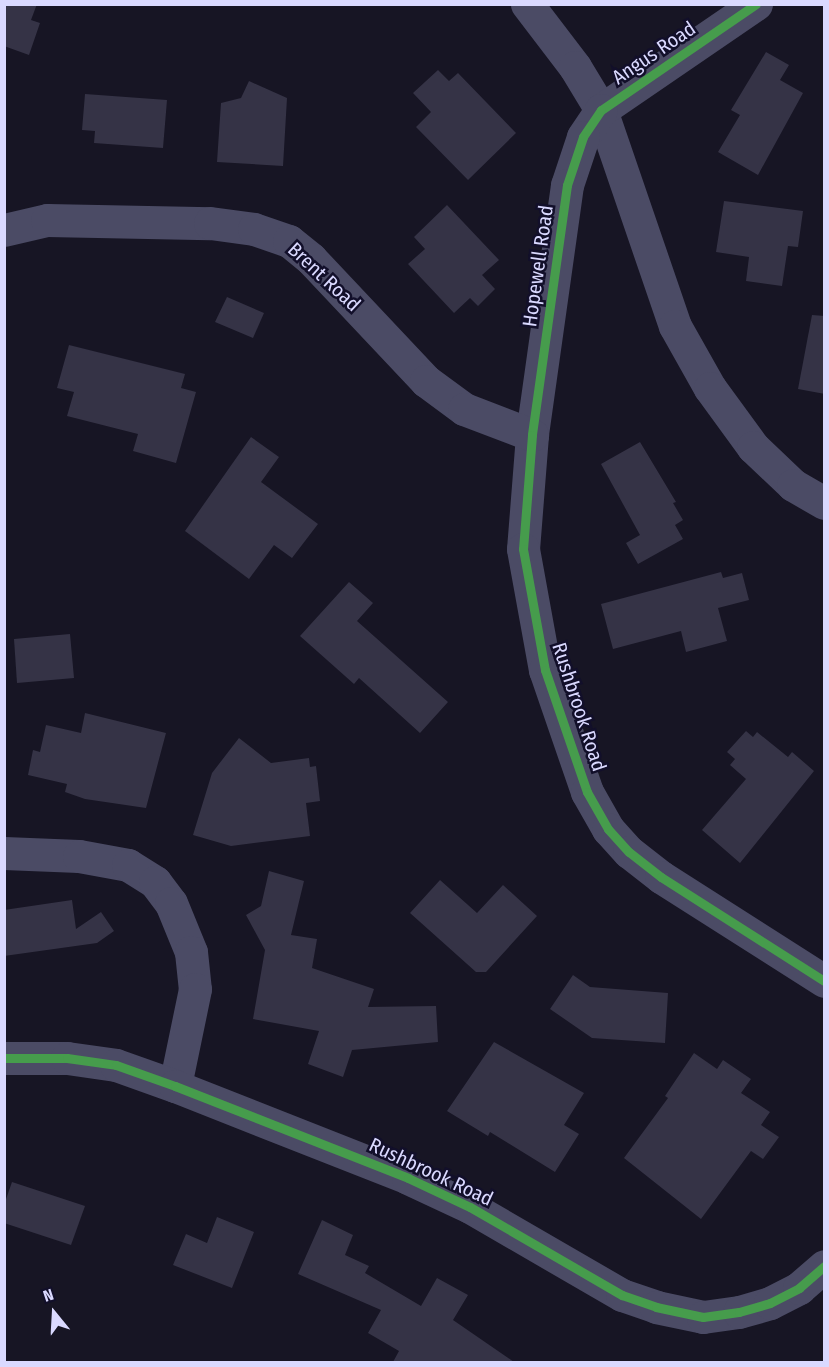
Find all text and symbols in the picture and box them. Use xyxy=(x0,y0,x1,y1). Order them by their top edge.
street label: Angus Road xyxy=(608,16,700,90)
street label: Hopewell Road xyxy=(518,203,558,329)
street label: Brent Road xyxy=(283,237,365,317)
street label: Rushbrook Road xyxy=(547,640,611,774)
street label: Rushbrook Road xyxy=(365,1133,497,1211)
north arrow xyxy=(24,1283,84,1343)
text: N xyxy=(41,1285,56,1306)

